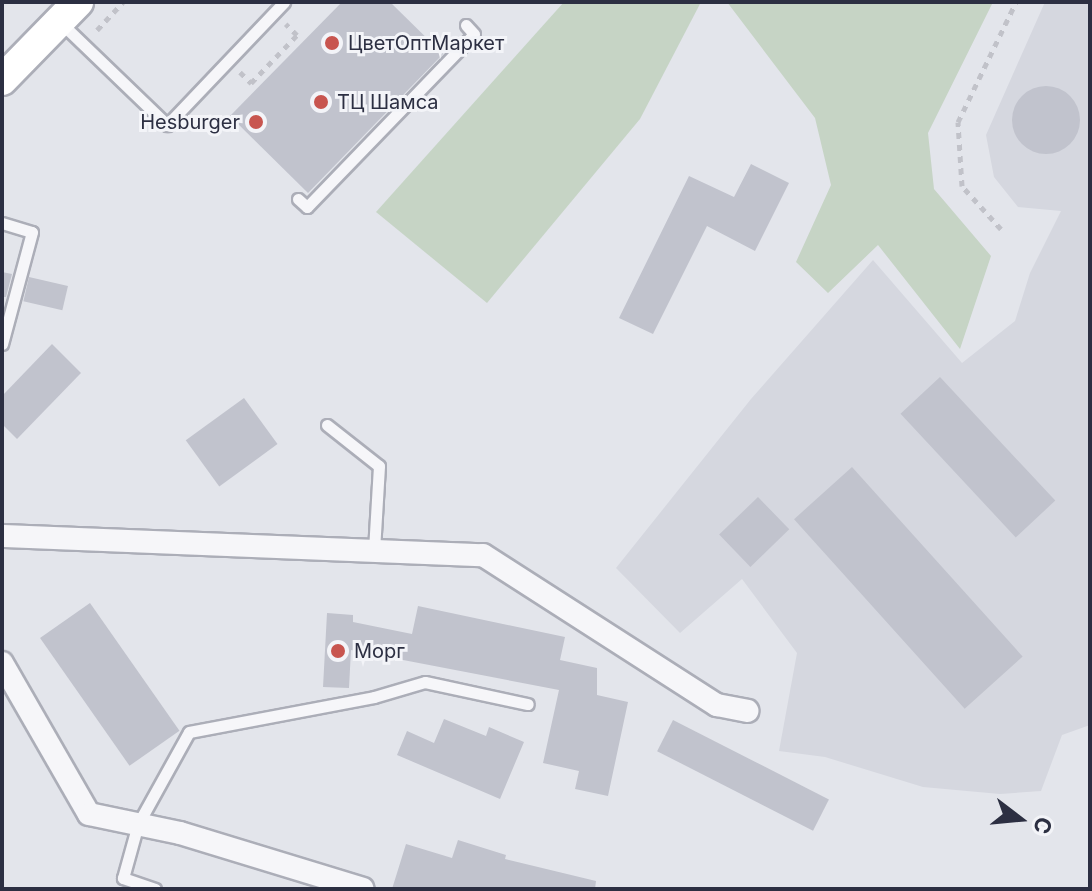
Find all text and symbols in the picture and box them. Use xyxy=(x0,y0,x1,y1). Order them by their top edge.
place label: ЦветОптМаркет xyxy=(348,31,504,55)
marker: ЦветОптМаркет xyxy=(323,34,341,52)
place label: ТЦ Шамса xyxy=(337,90,439,114)
marker: ТЦ Шамса xyxy=(312,93,330,111)
place label: Hesburger xyxy=(140,110,240,134)
marker: Hesburger xyxy=(247,113,265,131)
place label: Морг xyxy=(354,639,405,663)
marker: Морг xyxy=(329,642,347,660)
north arrow xyxy=(980,779,1060,859)
text: С xyxy=(1028,814,1058,837)

